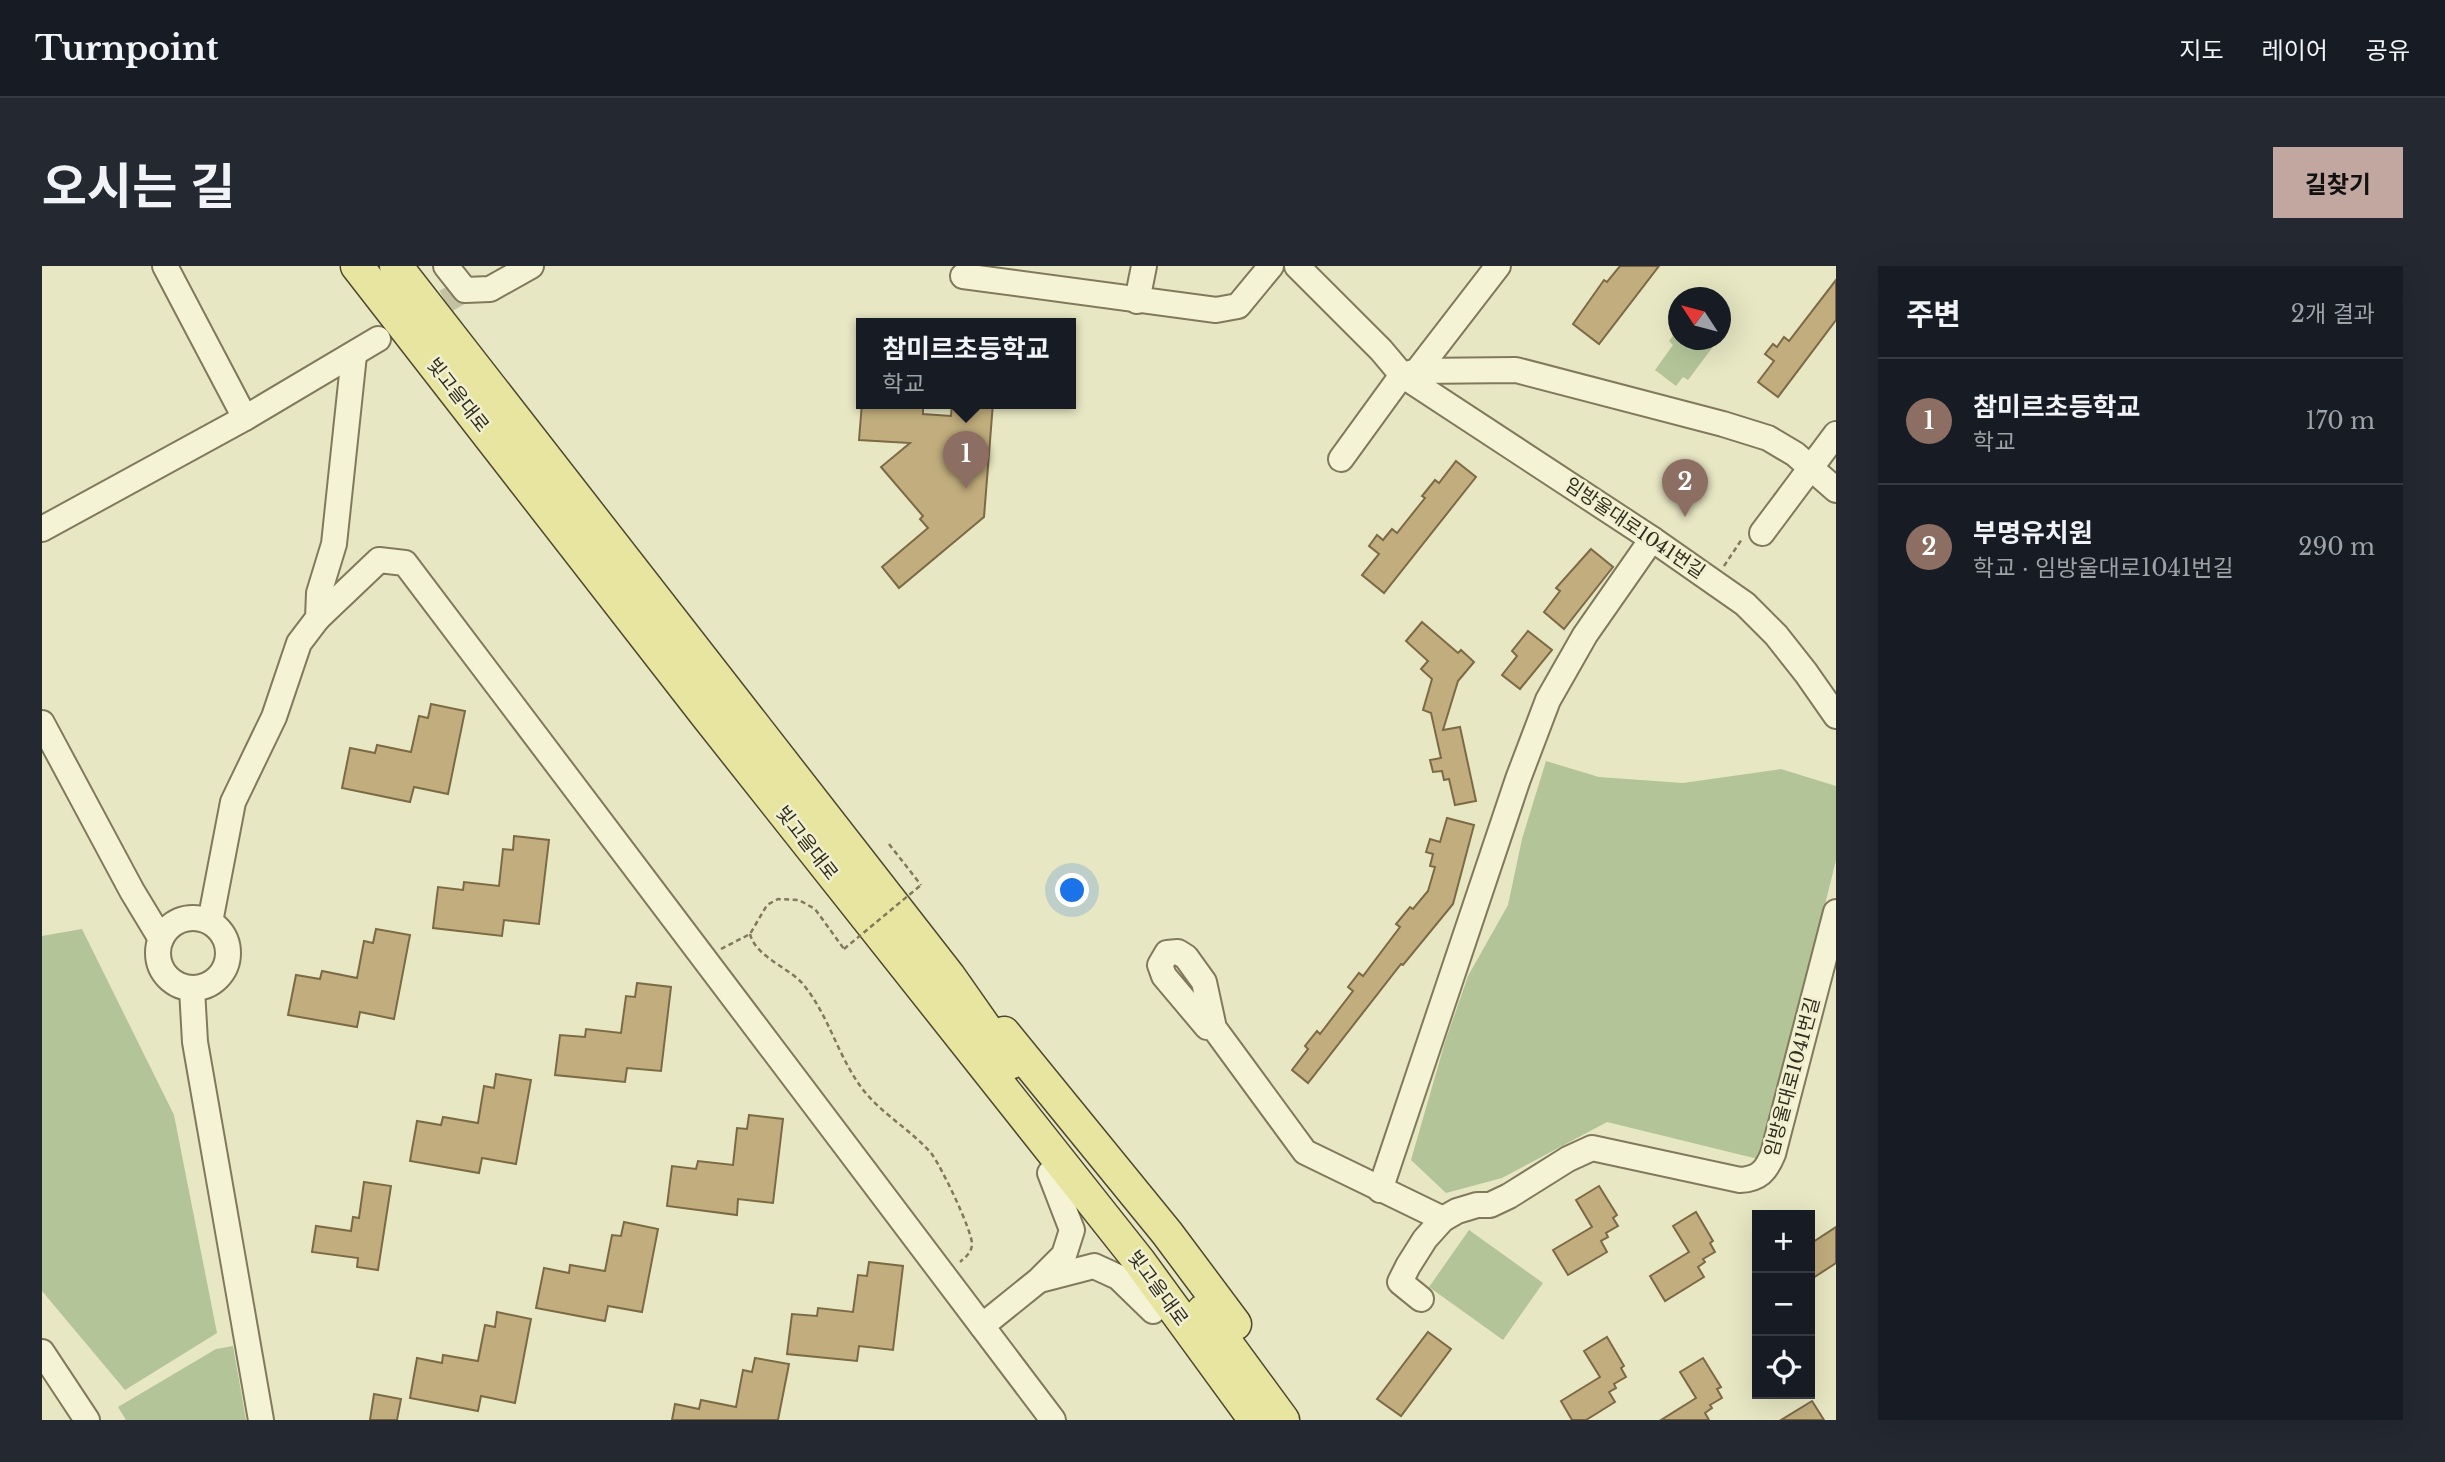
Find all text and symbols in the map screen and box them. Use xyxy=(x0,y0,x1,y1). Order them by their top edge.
text: Turnpoint xyxy=(35,28,219,69)
text: 지도 xyxy=(2179,36,2224,65)
text: 레이어 xyxy=(2262,36,2328,65)
text: 공유 xyxy=(2366,36,2410,65)
button: 길찾기 xyxy=(2273,147,2403,218)
text: 오시는 길 xyxy=(42,156,235,217)
north arrow xyxy=(1668,287,1731,350)
text: 주변 xyxy=(1906,296,1961,333)
text: 2개 결과 xyxy=(2291,300,2375,328)
popup xyxy=(856,318,1076,409)
text: 참미르초등학교 xyxy=(882,333,1050,365)
street label: 빛고을대로 xyxy=(422,353,494,437)
text: 학교 xyxy=(882,370,925,398)
text: 참미르초등학교 xyxy=(1973,391,2140,423)
text: 1 xyxy=(1924,407,1934,435)
text: 170 m xyxy=(2305,407,2375,435)
text: 학교 xyxy=(1973,428,2015,456)
pin: 1 xyxy=(943,431,989,489)
pin: 2 xyxy=(1662,459,1708,517)
street label: 임방울대로1041번길 xyxy=(1561,473,1709,583)
text: 부명유치원 xyxy=(1973,517,2093,549)
text: 2 xyxy=(1922,533,1936,561)
text: 290 m xyxy=(2298,533,2375,561)
text: 학교 · 임방울대로1041번길 xyxy=(1973,554,2234,582)
street label: 빛고을대로 xyxy=(771,801,843,885)
your location xyxy=(1055,873,1089,907)
street label: 임방울대로1041번길 xyxy=(1760,995,1824,1159)
map controls xyxy=(1752,1210,1815,1399)
button: + xyxy=(1752,1210,1815,1273)
street label: 빛고을대로 xyxy=(1123,1246,1193,1330)
button: − xyxy=(1752,1273,1815,1336)
button: locate xyxy=(1752,1336,1815,1399)

